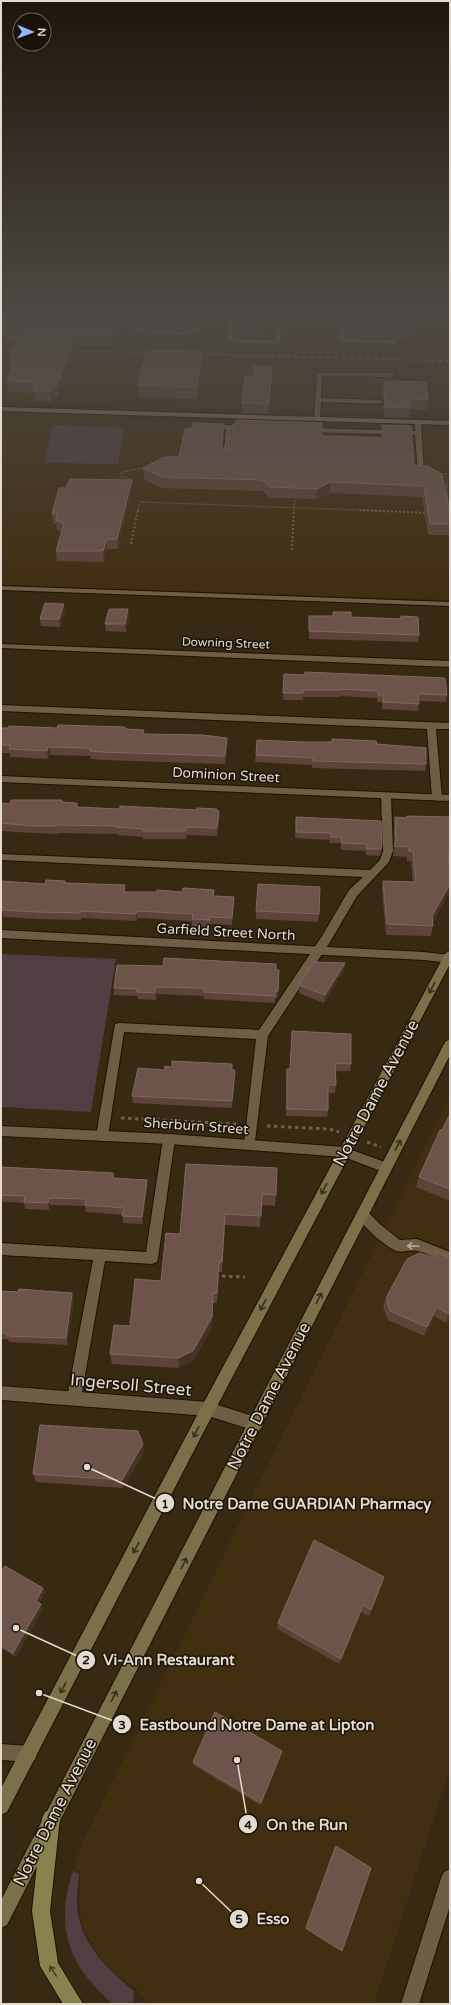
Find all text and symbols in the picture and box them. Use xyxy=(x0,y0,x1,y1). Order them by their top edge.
north arrow xyxy=(12,12,52,52)
text: N xyxy=(35,28,48,37)
street label: Downing Street xyxy=(182,634,271,652)
street label: Dominion Street xyxy=(172,764,281,786)
street label: Garfield Street North xyxy=(156,920,296,944)
one-way arrow xyxy=(427,982,435,994)
street label: Notre Dame Avenue xyxy=(328,1016,424,1170)
street label: Sherburn Street xyxy=(143,1114,250,1138)
one-way arrow xyxy=(394,1139,402,1151)
one-way arrow xyxy=(320,1183,328,1195)
one-way arrow xyxy=(407,1242,420,1250)
one-way arrow xyxy=(316,1292,324,1304)
one-way arrow xyxy=(258,1299,266,1311)
street label: Notre Dame Avenue xyxy=(223,1319,315,1473)
street label: Ingersoll Street xyxy=(69,1369,193,1401)
one-way arrow xyxy=(191,1426,199,1438)
callout: Notre Dame GUARDIAN Pharmacy xyxy=(155,1490,439,1517)
text: Notre Dame GUARDIAN Pharmacy xyxy=(183,1495,431,1514)
text: 1 xyxy=(161,1497,169,1511)
one-way arrow xyxy=(132,1542,139,1554)
one-way arrow xyxy=(181,1557,188,1569)
callout: Vi-Ann Restaurant xyxy=(76,1646,243,1673)
text: Vi-Ann Restaurant xyxy=(103,1651,235,1669)
text: 2 xyxy=(82,1653,90,1667)
one-way arrow xyxy=(59,1682,66,1694)
one-way arrow xyxy=(111,1691,119,1703)
callout: Eastbound Notre Dame at Lipton xyxy=(112,1711,383,1738)
text: Eastbound Notre Dame at Lipton xyxy=(140,1716,374,1735)
text: 3 xyxy=(118,1718,126,1732)
street label: Notre Dame Avenue xyxy=(9,1735,101,1889)
callout: On the Run xyxy=(238,1811,356,1838)
text: On the Run xyxy=(266,1816,348,1834)
text: 4 xyxy=(244,1818,252,1832)
callout: Esso xyxy=(229,1905,298,1932)
text: Esso xyxy=(256,1910,290,1928)
text: 5 xyxy=(235,1912,243,1926)
one-way arrow xyxy=(48,1965,56,1977)

